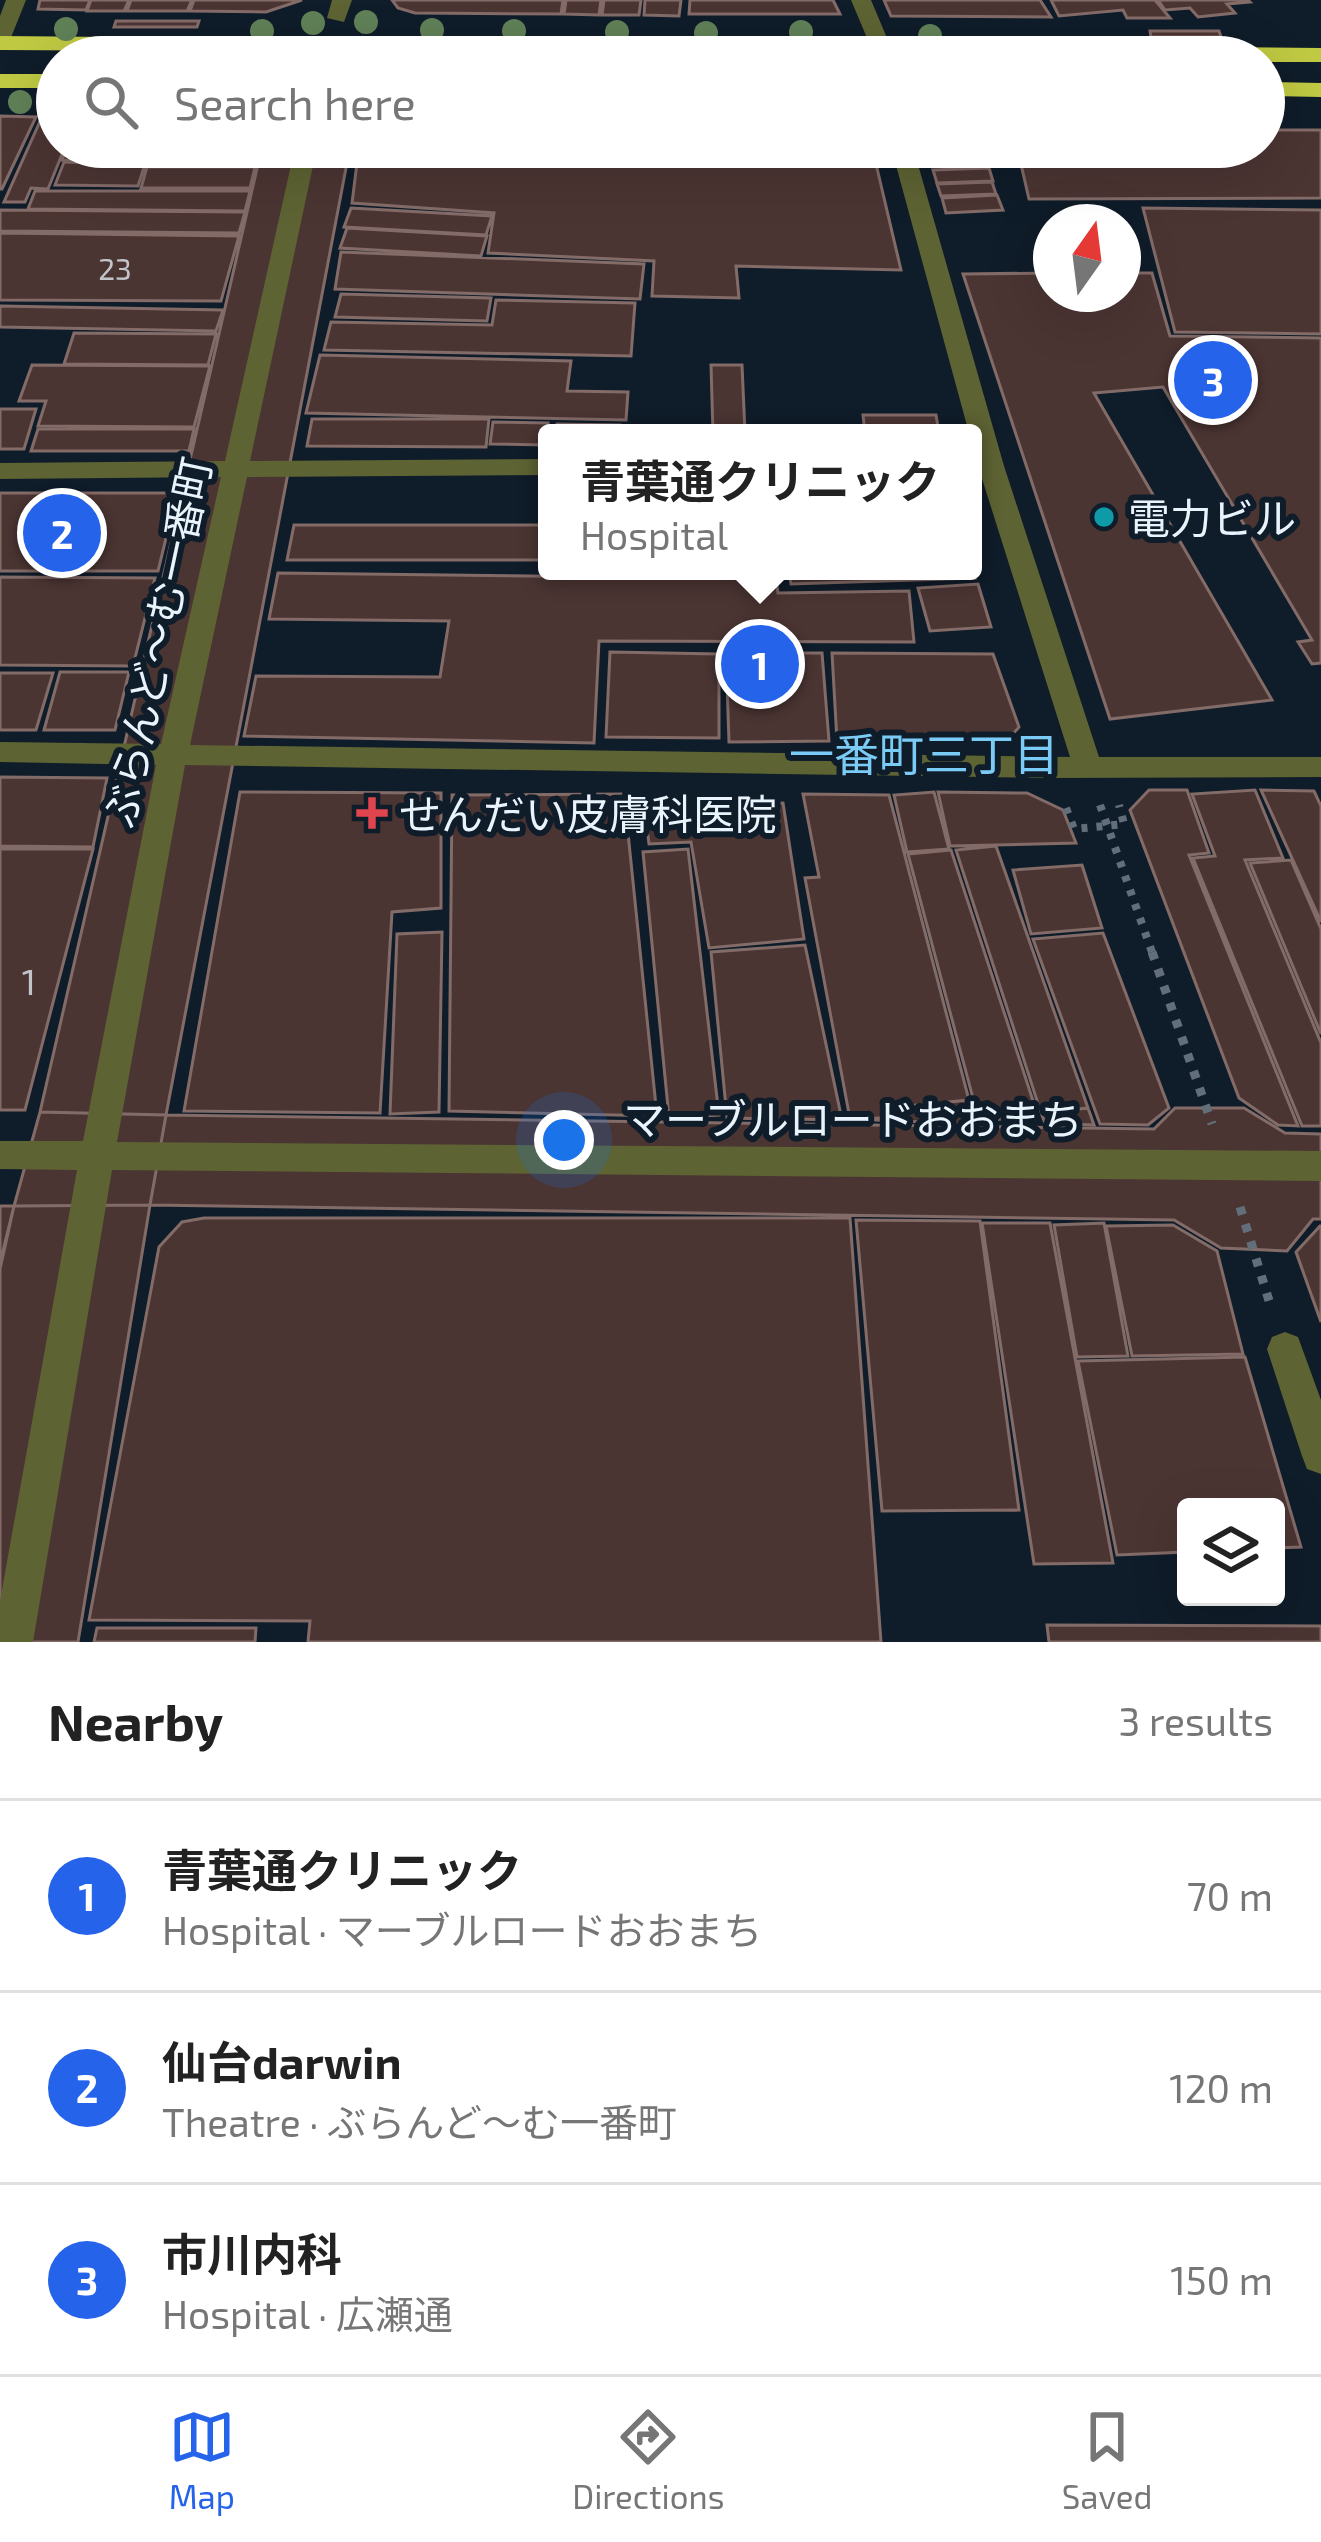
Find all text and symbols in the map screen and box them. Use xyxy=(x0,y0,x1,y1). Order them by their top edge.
search box xyxy=(36,36,1285,168)
icon: search xyxy=(78,69,144,135)
text: Search here xyxy=(174,75,416,129)
north arrow xyxy=(1033,204,1141,312)
house number: 23 xyxy=(98,250,132,286)
pin: 3 xyxy=(1174,335,1252,425)
popup xyxy=(538,424,982,580)
street label: ぶらんど～む一番町 xyxy=(92,453,220,831)
text: 青葉通クリニック xyxy=(580,453,940,507)
pin: 2 xyxy=(23,488,101,578)
place label: 電力ビル xyxy=(1128,492,1296,542)
marker: 電力ビル xyxy=(1091,504,1117,530)
text: Hospital xyxy=(580,511,728,558)
pin: 1 xyxy=(721,619,799,709)
district label: 一番町三丁目 xyxy=(789,726,1059,780)
place label: せんだい皮膚科医院 xyxy=(399,788,777,838)
marker: せんだい皮膚科医院 xyxy=(356,797,388,829)
house number: 1 xyxy=(22,959,36,1002)
street label: マーブルロードおおまち xyxy=(623,1093,1083,1143)
your location xyxy=(534,1110,594,1170)
map controls xyxy=(1177,1498,1285,1606)
button: layers xyxy=(1177,1498,1285,1606)
text: Nearby xyxy=(48,1690,223,1751)
text: 3 results xyxy=(1119,1697,1273,1744)
text: 青葉通クリニック xyxy=(162,1842,522,1896)
text: 1 xyxy=(79,1872,95,1919)
text: 70 m xyxy=(1187,1872,1273,1919)
text: Hospital · マーブルロードおおまち xyxy=(162,1906,762,1953)
text: 仙台darwin xyxy=(162,2034,401,2088)
text: 2 xyxy=(76,2064,98,2111)
text: 120 m xyxy=(1169,2064,1273,2111)
text: Theatre · ぶらんど～む一番町 xyxy=(162,2098,677,2145)
text: 市川内科 xyxy=(162,2226,342,2280)
text: 3 xyxy=(76,2256,98,2303)
text: 150 m xyxy=(1170,2256,1273,2303)
text: Hospital · 広瀬通 xyxy=(162,2290,453,2337)
tab: Map xyxy=(169,2404,235,2516)
tab: Directions xyxy=(572,2404,724,2516)
tab: Saved xyxy=(1062,2404,1152,2516)

